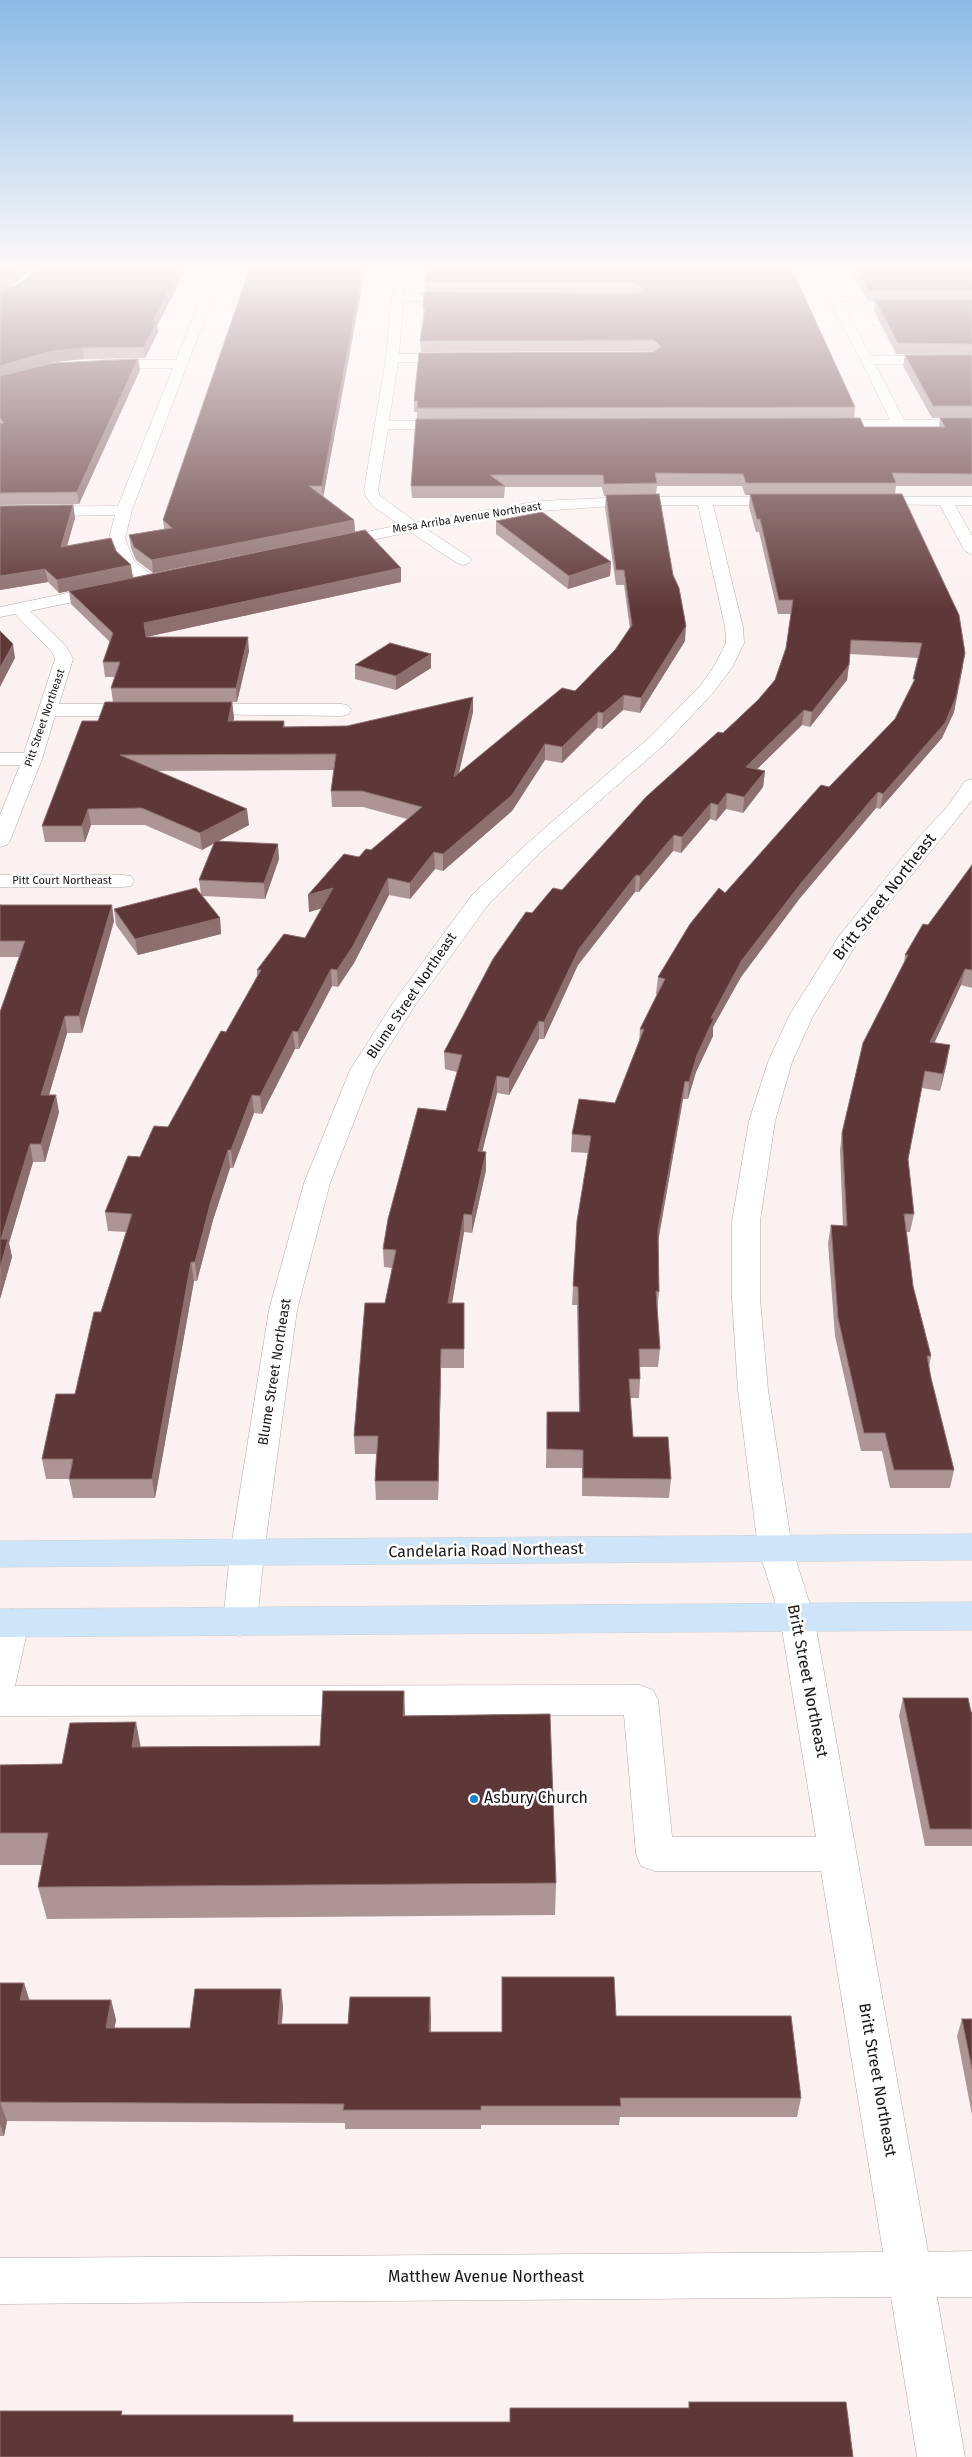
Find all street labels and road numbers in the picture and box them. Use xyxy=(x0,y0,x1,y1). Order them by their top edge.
street label: Mesa Arriba Avenue Northeast xyxy=(392,500,542,536)
street label: Pitt Street Northeast xyxy=(22,667,68,769)
street label: Britt Street Northeast xyxy=(829,830,941,964)
street label: Pitt Court Northeast xyxy=(12,874,112,888)
street label: Blume Street Northeast xyxy=(363,930,461,1062)
street label: Blume Street Northeast xyxy=(255,1297,295,1447)
street label: Candelaria Road Northeast xyxy=(388,1540,584,1562)
street label: Britt Street Northeast xyxy=(783,1603,831,1759)
street label: Britt Street Northeast xyxy=(854,2002,900,2158)
street label: Matthew Avenue Northeast xyxy=(388,2268,584,2288)

